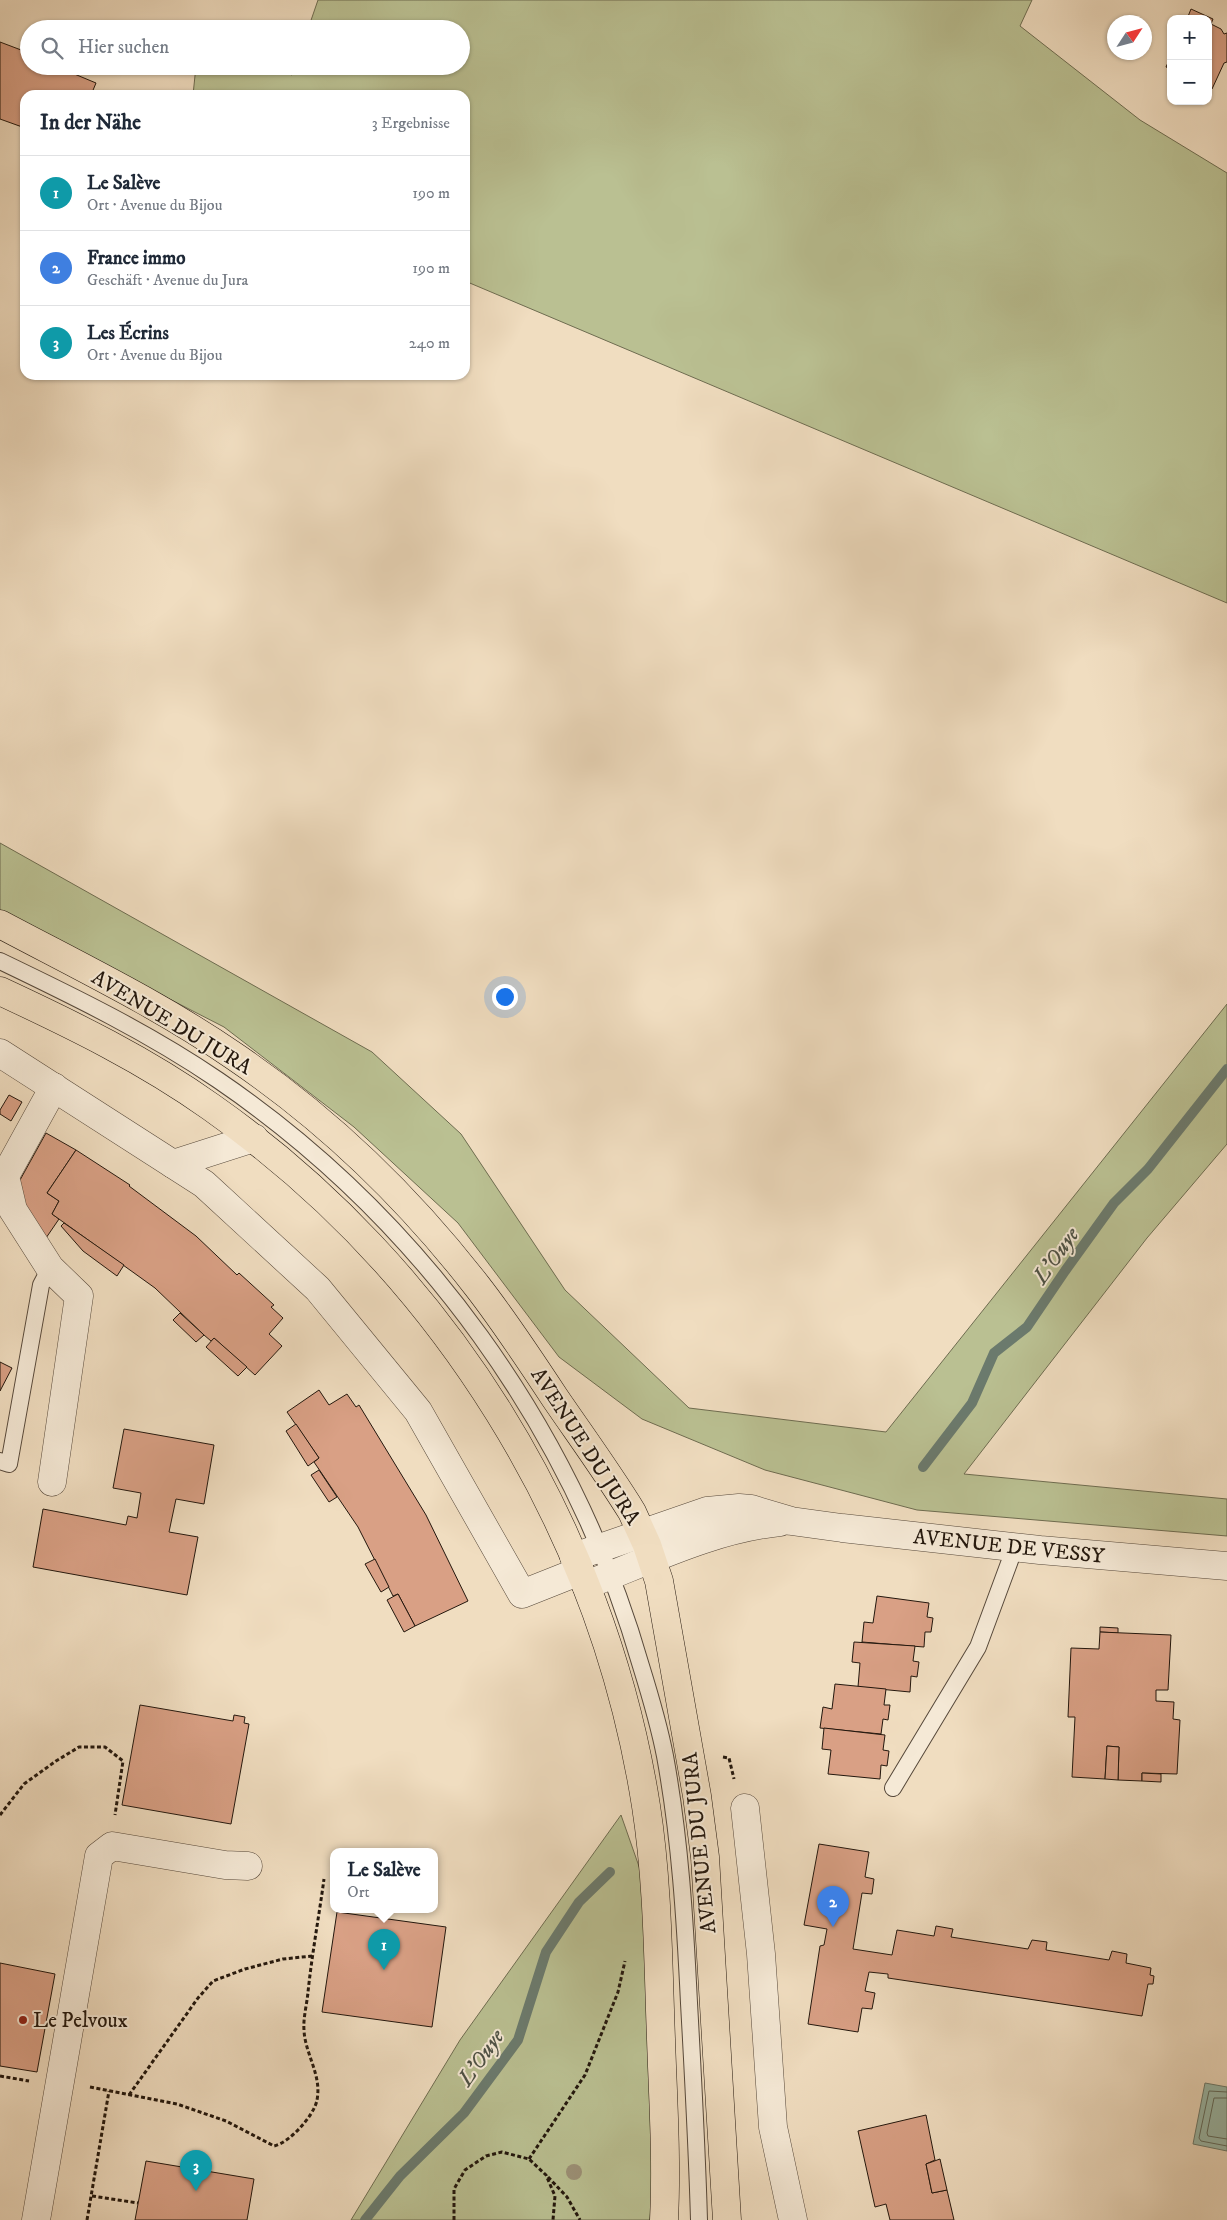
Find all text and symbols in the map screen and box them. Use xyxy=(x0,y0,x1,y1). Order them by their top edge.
north arrow xyxy=(1107,15,1152,60)
map controls xyxy=(1167,15,1212,105)
button: + xyxy=(1167,15,1212,60)
search box xyxy=(20,20,470,75)
icon: search xyxy=(38,34,66,62)
text: Hier suchen xyxy=(78,36,169,59)
button: − xyxy=(1167,60,1212,105)
text: In der Nähe xyxy=(40,110,141,136)
text: 3 Ergebnisse xyxy=(372,113,450,133)
text: Le Salève xyxy=(87,172,160,195)
text: 1 xyxy=(53,183,59,203)
text: 190 m xyxy=(412,183,450,203)
text: Ort · Avenue du Bijou xyxy=(87,195,222,215)
text: France immo xyxy=(87,247,185,270)
text: 2 xyxy=(52,258,60,278)
text: 190 m xyxy=(412,258,450,278)
text: Geschäft · Avenue du Jura xyxy=(87,270,248,290)
text: Les Écrins xyxy=(87,322,169,345)
text: 3 xyxy=(53,333,59,353)
text: 240 m xyxy=(409,333,450,353)
text: Ort · Avenue du Bijou xyxy=(87,345,222,365)
street label: AVENUE DU JURA xyxy=(87,965,257,1081)
your location xyxy=(492,984,518,1010)
water label: L'Ouye xyxy=(1026,1222,1086,1291)
street label: AVENUE DU JURA xyxy=(525,1363,646,1531)
street label: AVENUE DE VESSY xyxy=(912,1524,1106,1570)
street label: AVENUE DU JURA xyxy=(677,1750,722,1935)
popup xyxy=(330,1848,438,1913)
text: Le Salève xyxy=(347,1859,421,1882)
text: Ort xyxy=(347,1882,370,1902)
pin: 2 xyxy=(817,1886,849,1927)
pin: 1 xyxy=(368,1929,400,1970)
place label: Le Pelvoux xyxy=(33,2008,128,2034)
marker: Le Pelvoux xyxy=(17,2014,29,2026)
water label: L'Ouye xyxy=(451,2024,511,2093)
pin: 3 xyxy=(180,2150,212,2191)

